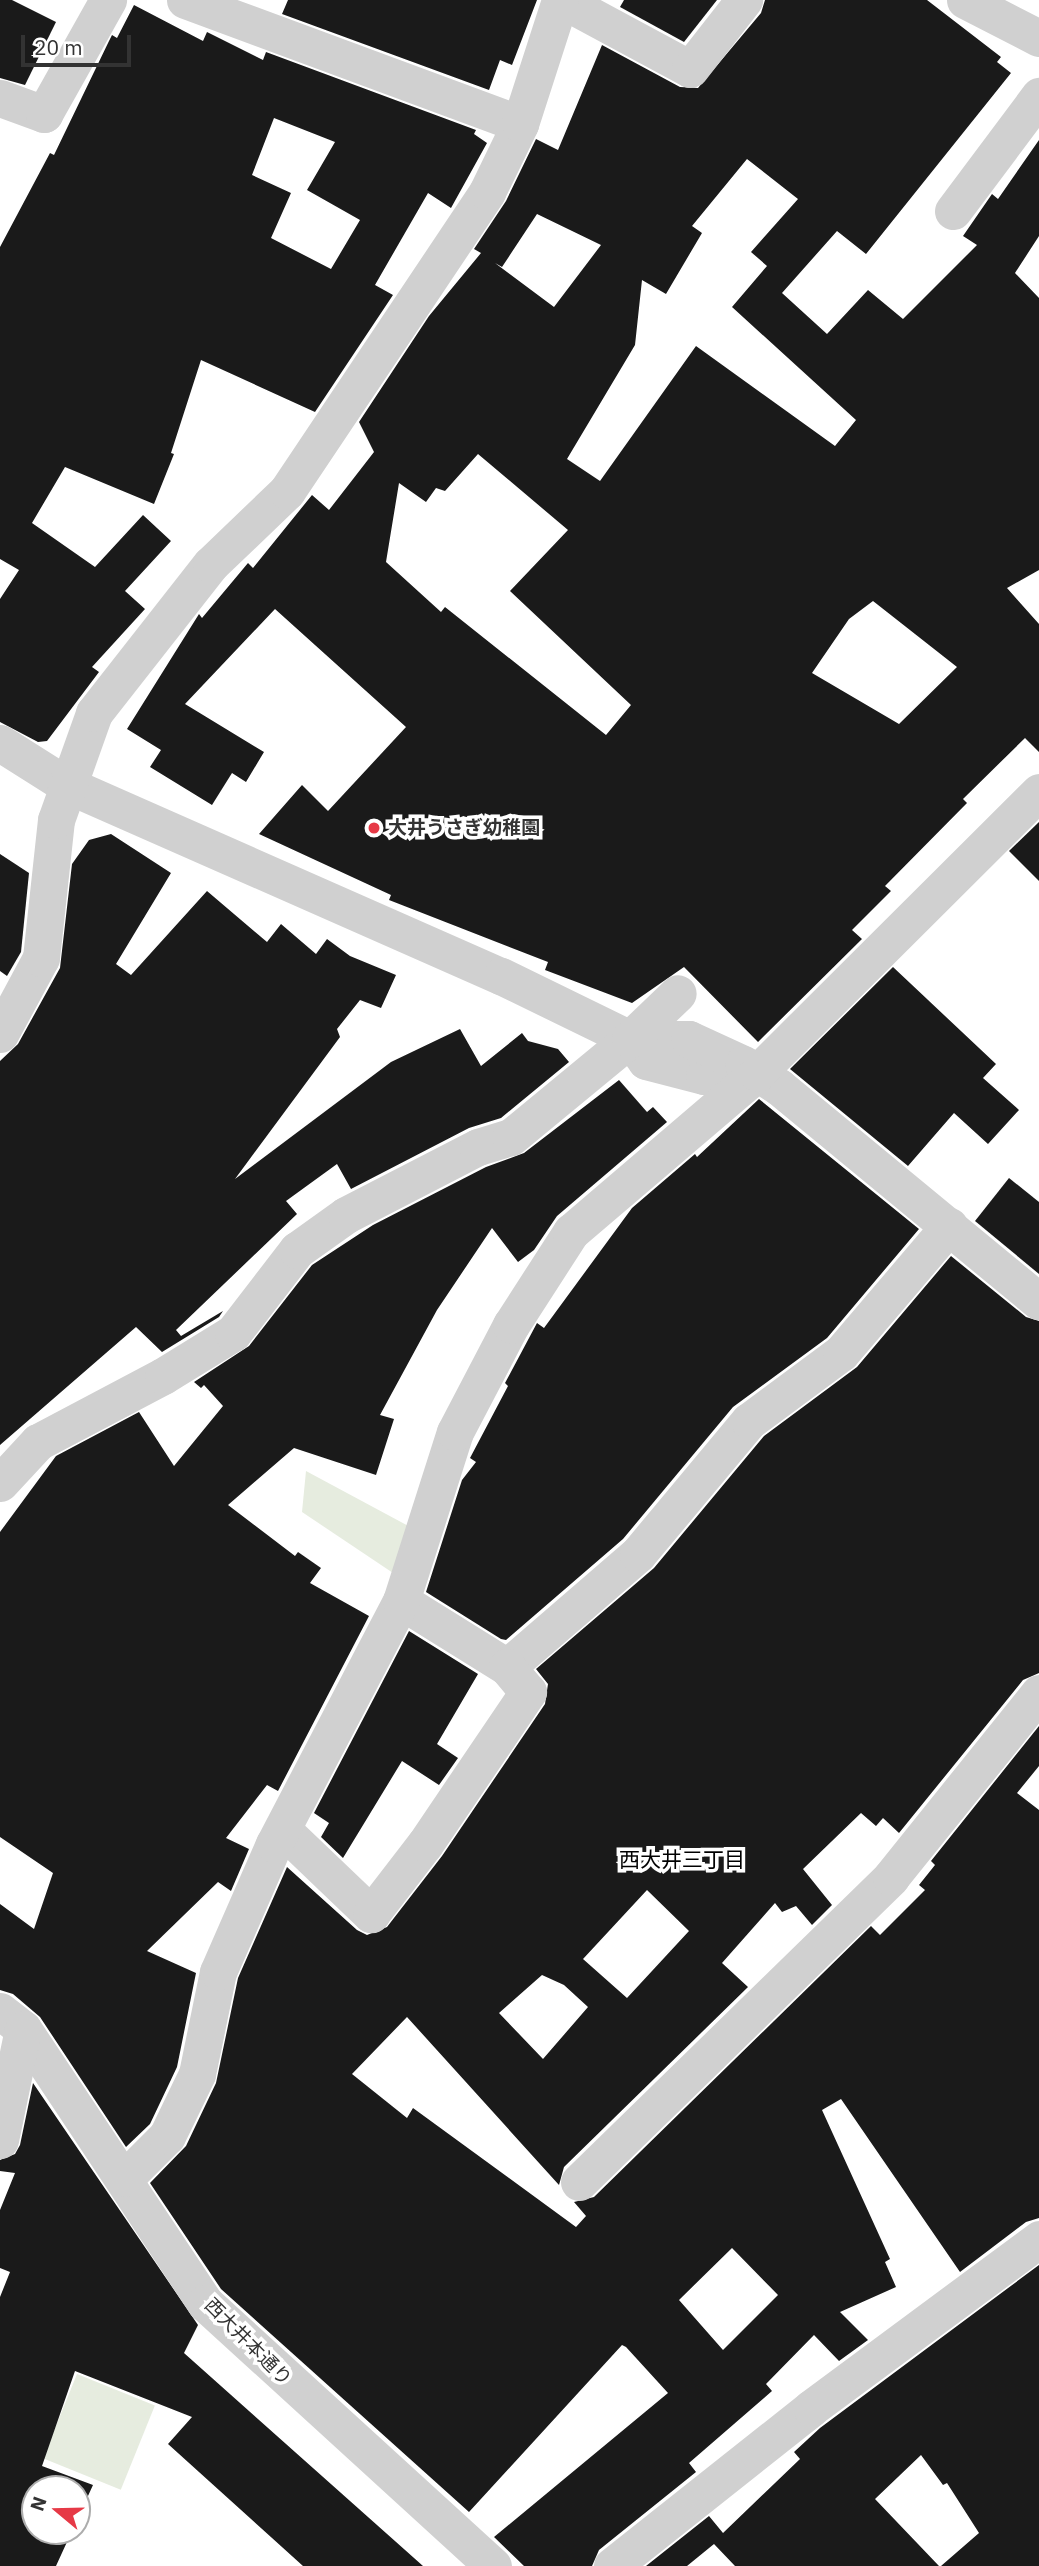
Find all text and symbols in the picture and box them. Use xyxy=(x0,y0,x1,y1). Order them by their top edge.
scale bar xyxy=(24,21,135,65)
text: 20 m xyxy=(34,33,83,61)
place label: 大井うさぎ幼稚園 xyxy=(388,817,540,839)
marker: 大井うさぎ幼稚園 xyxy=(366,820,382,836)
district label: 西大井三丁目 xyxy=(619,1846,745,1872)
street label: 西大井本通り xyxy=(200,2294,296,2390)
north arrow xyxy=(21,2475,91,2545)
text: N xyxy=(24,2493,52,2514)

